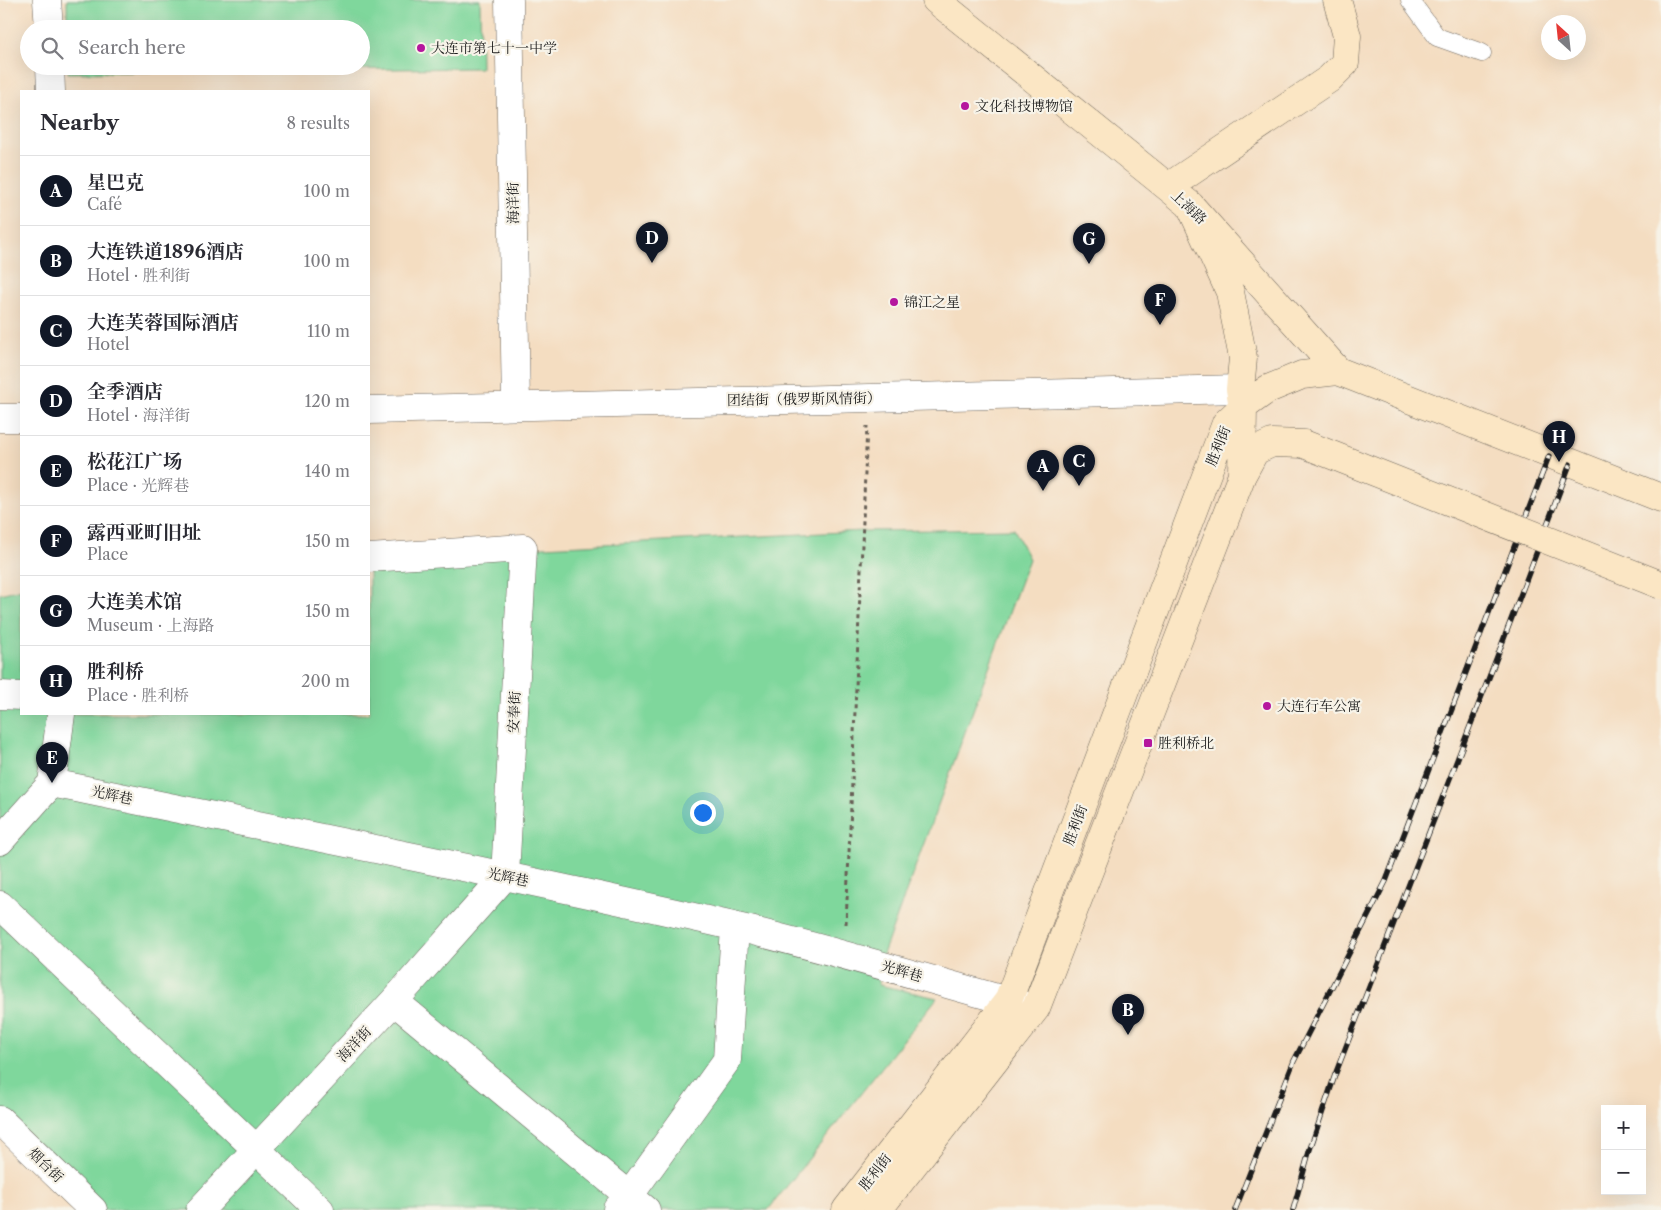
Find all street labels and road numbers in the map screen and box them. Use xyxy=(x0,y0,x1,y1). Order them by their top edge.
street label: 海洋街 xyxy=(504,182,522,224)
street label: 上海路 xyxy=(1168,186,1210,228)
street label: 团结街（俄罗斯风情街） xyxy=(727,389,881,409)
street label: 胜利街 xyxy=(1202,423,1234,469)
street label: 安奉街 xyxy=(504,691,524,733)
street label: 光辉巷 xyxy=(90,782,134,808)
street label: 胜利街 xyxy=(1059,802,1091,848)
street label: 光辉巷 xyxy=(486,864,530,890)
street label: 光辉巷 xyxy=(879,957,925,985)
street label: 海洋街 xyxy=(333,1023,375,1065)
street label: 烟台街 xyxy=(25,1144,67,1186)
street label: 胜利街 xyxy=(855,1150,895,1194)

